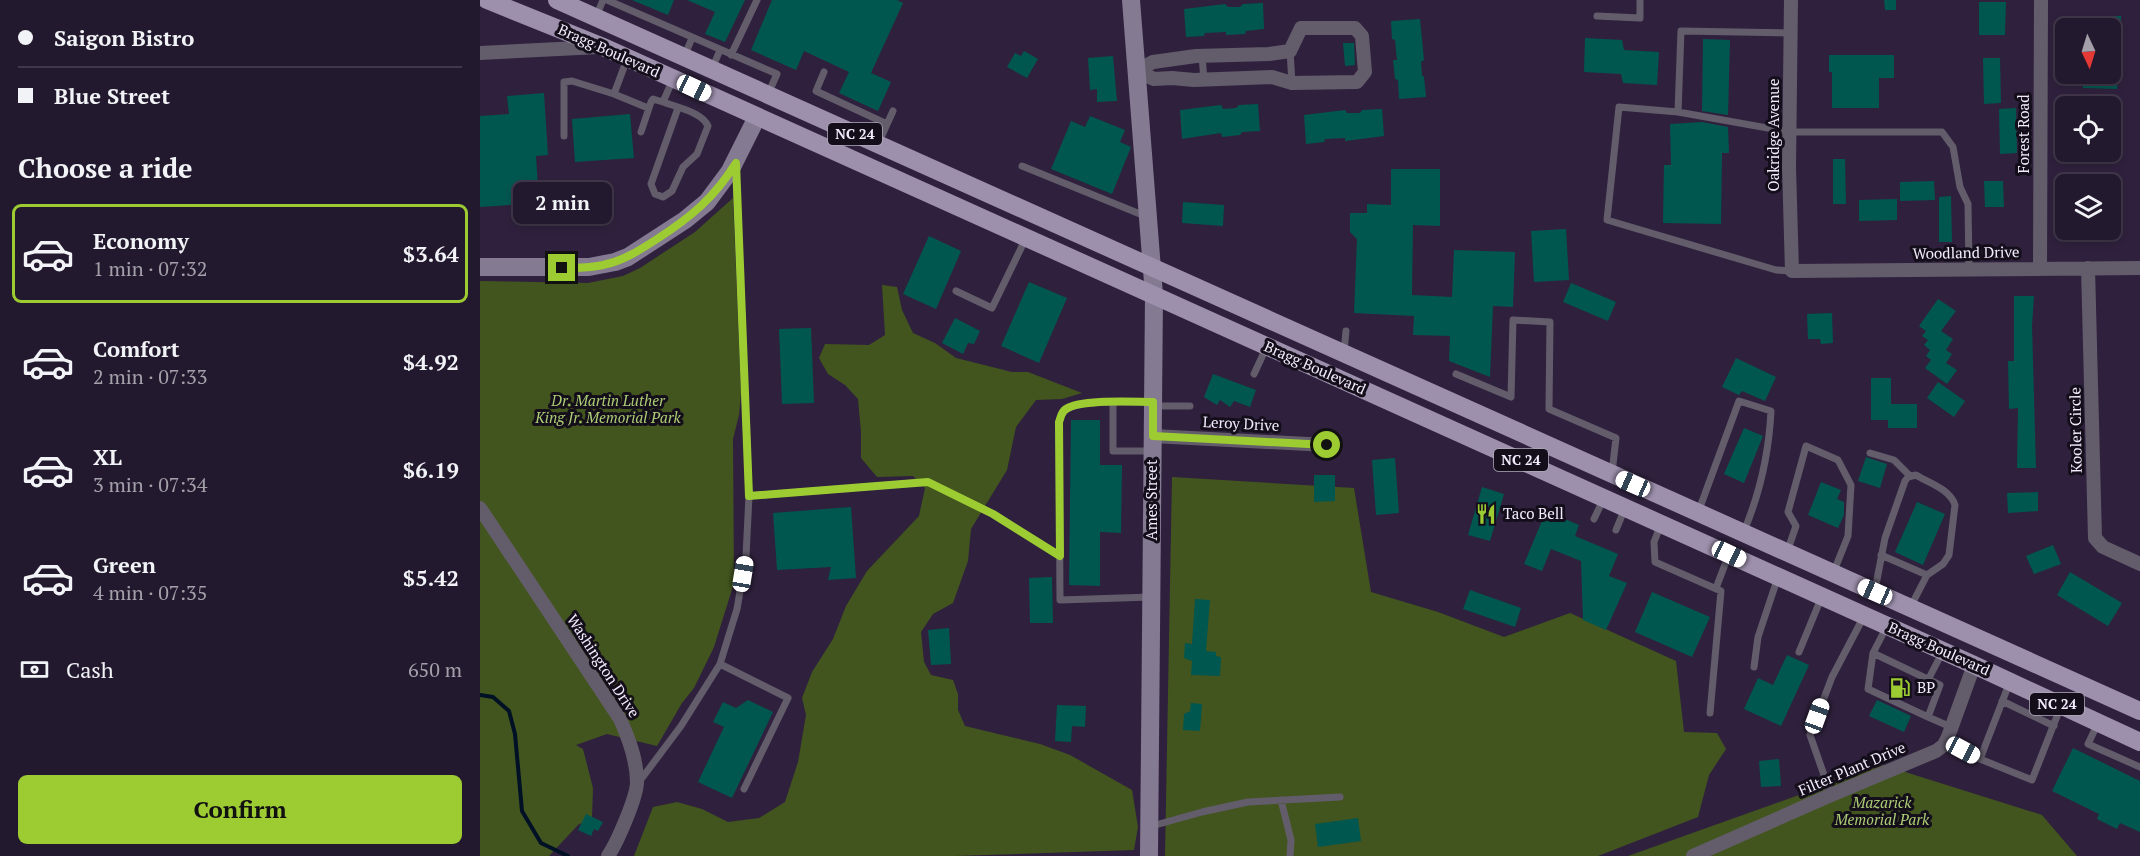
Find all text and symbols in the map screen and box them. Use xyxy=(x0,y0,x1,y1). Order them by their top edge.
north arrow xyxy=(2055,18,2121,84)
map controls xyxy=(2055,18,2121,240)
street label: Bragg Boulevard xyxy=(555,19,663,81)
text: Saigon Bistro xyxy=(54,23,194,52)
car xyxy=(674,72,714,104)
street label: Oakridge Avenue xyxy=(1763,79,1783,191)
text: Blue Street xyxy=(54,81,170,110)
street label: Forest Road xyxy=(2013,95,2033,173)
button: locate xyxy=(2055,96,2121,162)
road number: NC 24 xyxy=(828,123,882,145)
text: Choose a ride xyxy=(18,150,193,186)
button: layers xyxy=(2055,174,2121,240)
callout: 2 min xyxy=(512,181,612,223)
text: 2 min xyxy=(535,189,590,216)
text: Economy xyxy=(93,226,189,255)
icon: car xyxy=(21,227,75,281)
text: $3.64 xyxy=(403,239,459,268)
street label: Woodland Drive xyxy=(1912,241,2020,263)
route end xyxy=(548,254,575,281)
text: 1 min · 07:32 xyxy=(93,255,207,282)
text: Comfort xyxy=(93,334,179,363)
icon: car xyxy=(21,335,75,389)
street label: Bragg Boulevard xyxy=(1261,336,1369,398)
text: $4.92 xyxy=(403,347,459,376)
text: 2 min · 07:33 xyxy=(93,363,207,390)
street label: Kooler Circle xyxy=(2064,387,2086,473)
park label: Dr. Martin Luther King Jr. Memorial Park xyxy=(534,390,682,427)
street label: Leroy Drive xyxy=(1202,411,1280,435)
route start xyxy=(1313,431,1340,458)
text: XL xyxy=(93,442,122,471)
icon: car xyxy=(21,443,75,497)
road number: NC 24 xyxy=(1494,449,1548,471)
text: $6.19 xyxy=(403,455,459,484)
street label: Ames Street xyxy=(1141,459,1161,540)
car xyxy=(1613,468,1653,500)
text: 3 min · 07:34 xyxy=(93,471,207,498)
restaurant icon: Taco Bell xyxy=(1474,502,1498,526)
place label: Taco Bell xyxy=(1503,503,1564,523)
car xyxy=(1709,538,1749,570)
text: Green xyxy=(93,550,156,579)
icon: car xyxy=(21,551,75,605)
car xyxy=(731,555,755,593)
text: $5.42 xyxy=(403,563,459,592)
car xyxy=(1855,576,1895,608)
text: 4 min · 07:35 xyxy=(93,579,207,606)
street label: Washington Drive xyxy=(563,610,645,721)
street label: Bragg Boulevard xyxy=(1885,617,1993,679)
icon: cash xyxy=(18,653,51,686)
text: Cash xyxy=(66,655,114,684)
text: 650 m xyxy=(408,656,462,683)
fuel station icon: BP xyxy=(1888,676,1912,700)
place label: BP xyxy=(1917,677,1935,697)
road number: NC 24 xyxy=(2030,693,2084,715)
car xyxy=(1802,696,1832,736)
car xyxy=(1943,734,1983,766)
street label: Filter Plant Drive xyxy=(1795,736,1908,800)
button: Confirm xyxy=(18,775,462,844)
park label: Mazarick Memorial Park xyxy=(1834,792,1930,829)

